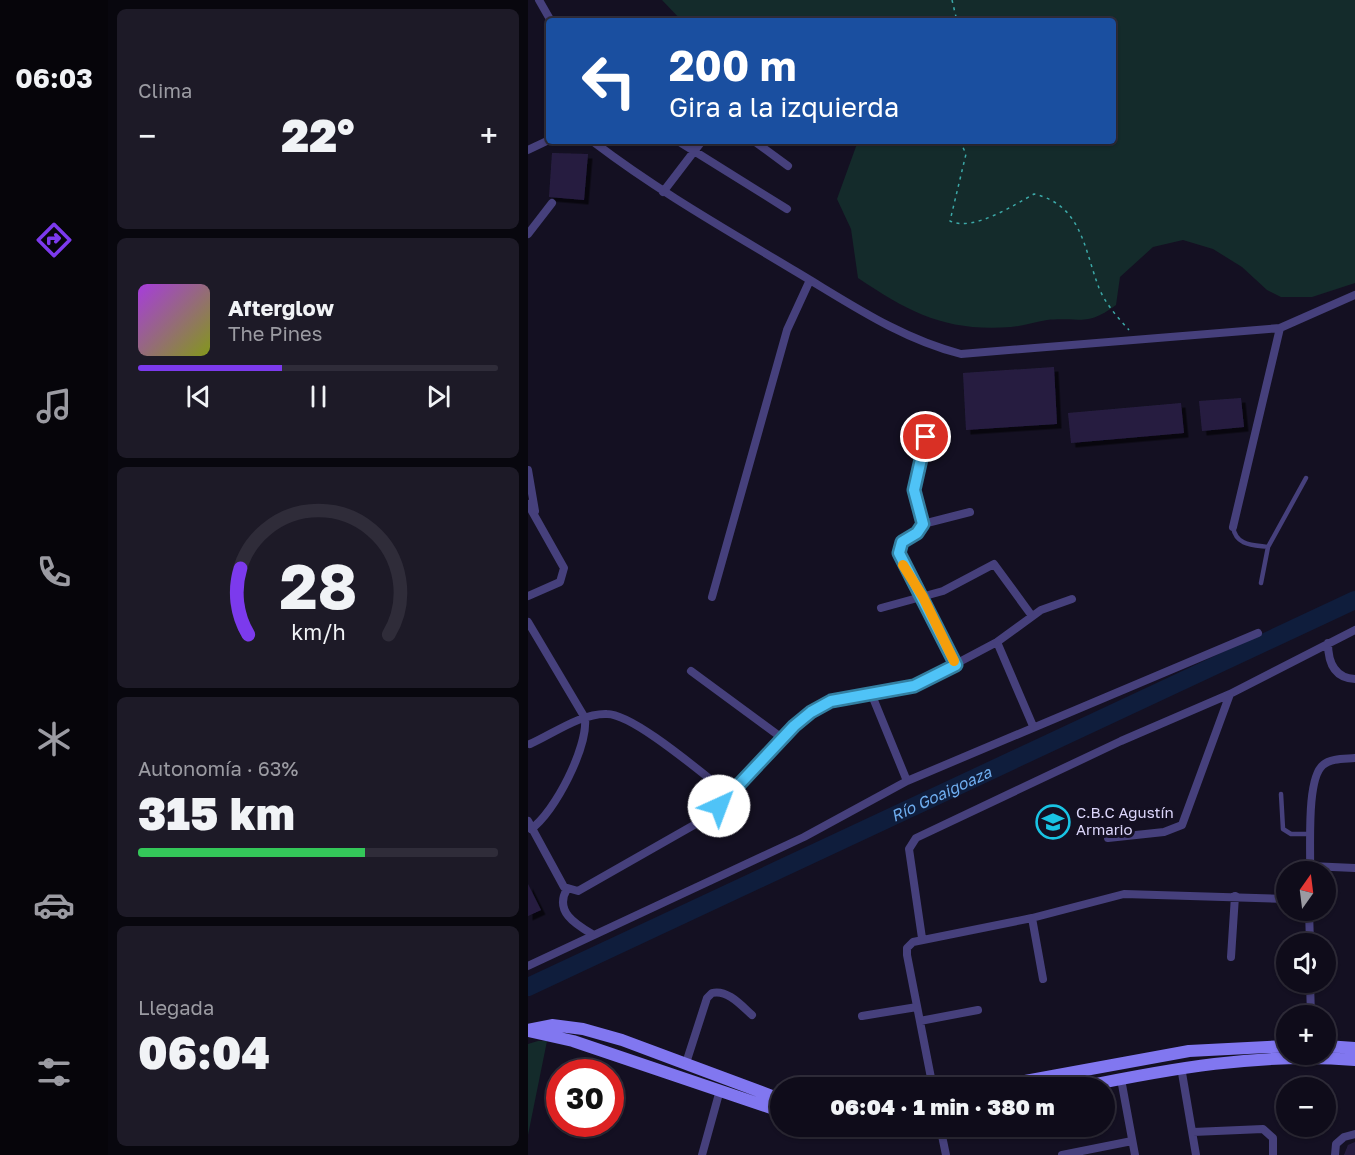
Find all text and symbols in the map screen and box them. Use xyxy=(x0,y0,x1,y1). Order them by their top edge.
text: 200 m xyxy=(669,40,796,90)
icon: left xyxy=(570,42,648,120)
text: 06:03 xyxy=(15,62,93,94)
text: Clima xyxy=(138,78,192,102)
text: Gira a la izquierda xyxy=(669,91,899,123)
text: 22° xyxy=(281,108,355,162)
text: − xyxy=(138,116,156,155)
text: + xyxy=(480,116,498,155)
icon: directions xyxy=(33,219,75,261)
text: Afterglow xyxy=(228,294,334,321)
text: The Pines xyxy=(228,321,322,345)
icon: previous xyxy=(182,380,215,413)
icon: pause xyxy=(302,380,335,413)
icon: next xyxy=(422,380,455,413)
icon: music xyxy=(33,385,75,427)
pin xyxy=(900,411,951,462)
icon: arrive xyxy=(909,420,942,453)
text: 28 xyxy=(279,548,357,623)
icon: phone xyxy=(33,551,75,593)
text: km/h xyxy=(291,619,345,645)
icon: climate xyxy=(33,718,75,760)
text: Autonomía · 63% xyxy=(138,756,298,780)
water label: Río Goaigoaza xyxy=(888,761,995,826)
position arrow xyxy=(687,774,751,838)
text: 315 km xyxy=(138,786,295,840)
place label: C.B.C Agustín Armario xyxy=(1076,803,1174,838)
school or university icon: C.B.C Agustín Armario xyxy=(1035,804,1071,840)
north arrow xyxy=(1276,861,1336,921)
map controls xyxy=(1276,861,1336,1137)
icon: car xyxy=(33,884,75,926)
button: sound xyxy=(1276,933,1336,993)
text: Llegada xyxy=(138,995,214,1019)
button: + xyxy=(1276,1005,1336,1065)
text: 06:04 xyxy=(138,1025,270,1079)
icon: filters xyxy=(33,1051,75,1093)
speed limit sign: 30 xyxy=(546,1059,624,1137)
button: − xyxy=(1276,1077,1336,1137)
text: 06:04 · 1 min · 380 m xyxy=(830,1093,1055,1120)

